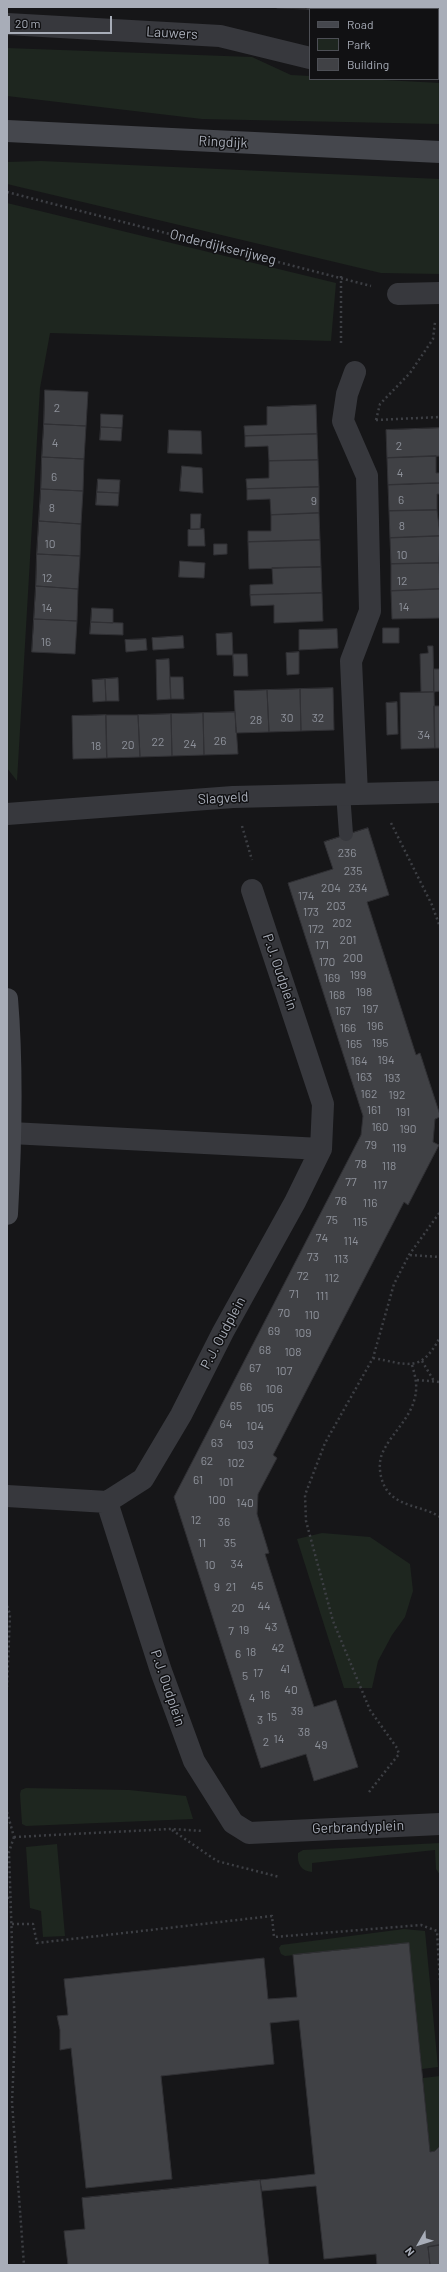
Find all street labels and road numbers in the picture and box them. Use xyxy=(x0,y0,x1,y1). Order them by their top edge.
street label: Lauwers xyxy=(146,23,198,43)
street label: Ringdijk xyxy=(198,132,248,152)
street label: Onderdijkserijweg xyxy=(168,226,278,268)
street label: Slagveld xyxy=(197,788,249,808)
street label: P.J. Oudplein xyxy=(259,932,301,1012)
street label: P.J. Oudplein xyxy=(197,1294,249,1372)
street label: P.J. Oudplein xyxy=(147,1648,189,1728)
street label: Gerbrandyplein xyxy=(312,1817,404,1837)

